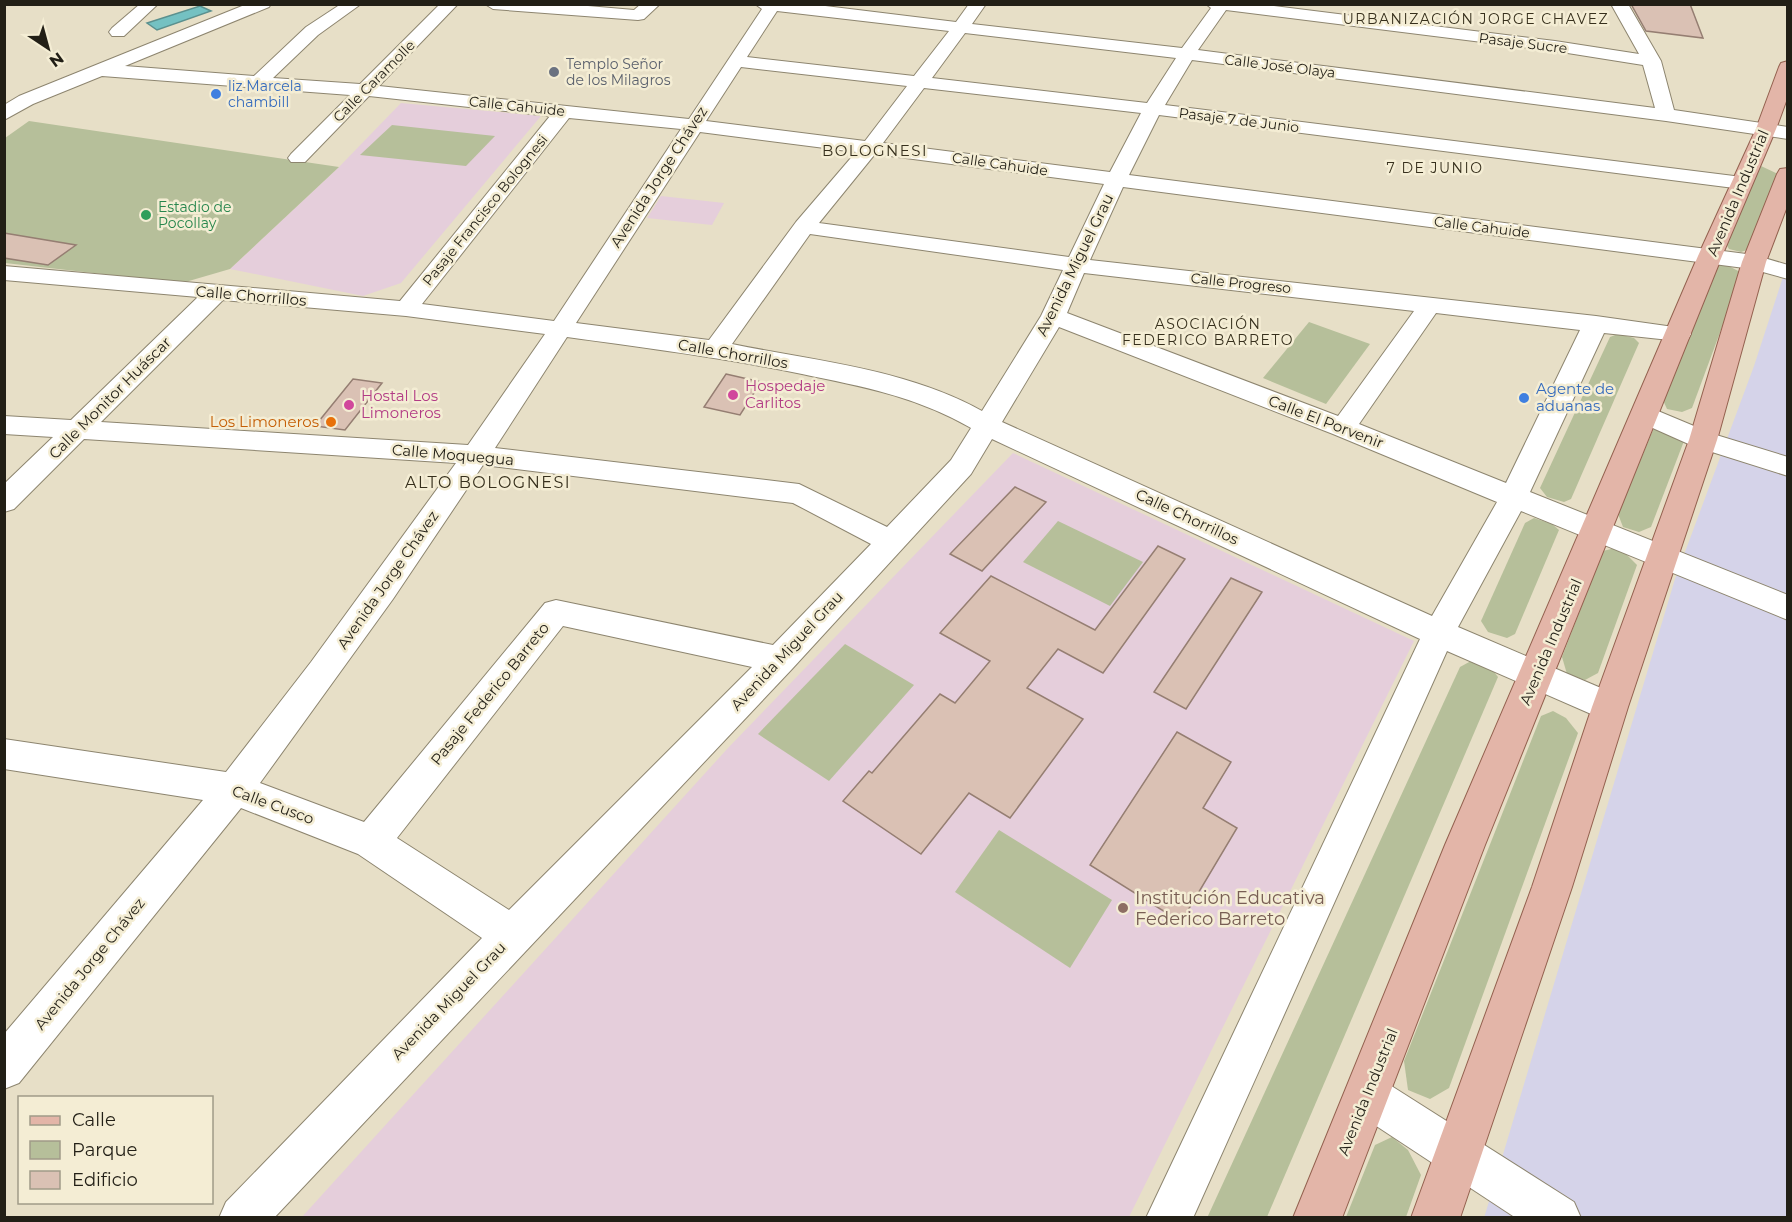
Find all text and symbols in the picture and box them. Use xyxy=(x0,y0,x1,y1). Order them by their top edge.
district label: URBANIZACIÓN JORGE CHAVEZ xyxy=(1343,10,1609,28)
north arrow xyxy=(18,18,78,78)
street label: Pasaje Sucre xyxy=(1478,29,1568,57)
street label: Calle Caramolle xyxy=(329,36,419,126)
text: N xyxy=(46,48,67,71)
street label: Calle José Olaya xyxy=(1224,50,1336,82)
place label: Templo Señor de los Milagros xyxy=(566,55,671,89)
marker: Templo Señor de los Milagros xyxy=(547,65,561,79)
place label: liz Marcela chambill xyxy=(228,77,302,111)
marker: liz Marcela chambill xyxy=(209,87,223,101)
street label: Calle Cahuide xyxy=(468,92,566,120)
street label: Avenida Jorge Chávez xyxy=(606,102,712,251)
street label: Pasaje 7 de Junio xyxy=(1178,104,1300,136)
street label: Avenida Industrial xyxy=(1702,127,1773,259)
street label: Pasaje Francisco Bolognesi xyxy=(418,131,552,289)
district label: BOLOGNESI xyxy=(822,141,928,160)
street label: Calle Cahuide xyxy=(951,148,1049,180)
district label: 7 DE JUNIO xyxy=(1387,159,1483,177)
street label: Avenida Miguel Grau xyxy=(1032,190,1117,339)
place label: Estadio de Pocollay xyxy=(158,198,231,232)
marker: Estadio de Pocollay xyxy=(139,208,153,222)
street label: Calle Cahuide xyxy=(1433,212,1531,242)
street label: Calle Progreso xyxy=(1190,269,1292,297)
street label: Calle Chorrillos xyxy=(195,281,307,310)
district label: ASOCIACIÓN FEDERICO BARRETO xyxy=(1122,315,1294,349)
street label: Calle Monitor Huáscar xyxy=(45,333,175,463)
street label: Calle Chorrillos xyxy=(677,334,790,373)
place label: Hospedaje Carlitos xyxy=(745,376,825,412)
place label: Agente de aduanas xyxy=(1536,379,1614,415)
place label: Hostal Los Limoneros xyxy=(361,386,441,422)
marker: Hospedaje Carlitos xyxy=(726,388,740,402)
street label: Calle El Porvenir xyxy=(1266,391,1386,452)
marker: Agente de aduanas xyxy=(1517,391,1531,405)
marker: Hostal Los Limoneros xyxy=(342,398,356,412)
place label: Los Limoneros xyxy=(210,412,319,431)
marker: Los Limoneros xyxy=(324,415,338,429)
street label: Calle Moquegua xyxy=(391,440,515,469)
district label: ALTO BOLOGNESI xyxy=(405,473,571,492)
street label: Calle Chorrillos xyxy=(1133,484,1242,549)
street label: Avenida Jorge Chávez xyxy=(333,507,443,653)
street label: Avenida Industrial xyxy=(1515,576,1586,708)
street label: Avenida Miguel Grau xyxy=(726,587,847,714)
street label: Pasaje Federico Barreto xyxy=(426,619,553,769)
street label: Calle Cusco xyxy=(230,781,317,828)
place label: Institución Educativa Federico Barreto xyxy=(1135,887,1325,930)
street label: Avenida Jorge Chávez xyxy=(30,894,149,1034)
marker: Institución Educativa Federico Barreto xyxy=(1116,901,1130,915)
street label: Avenida Miguel Grau xyxy=(388,938,510,1063)
street label: Avenida Industrial xyxy=(1333,1025,1402,1158)
legend xyxy=(18,1096,213,1204)
text: Calle xyxy=(72,1109,116,1131)
text: Parque xyxy=(72,1139,138,1161)
text: Edificio xyxy=(72,1169,138,1191)

